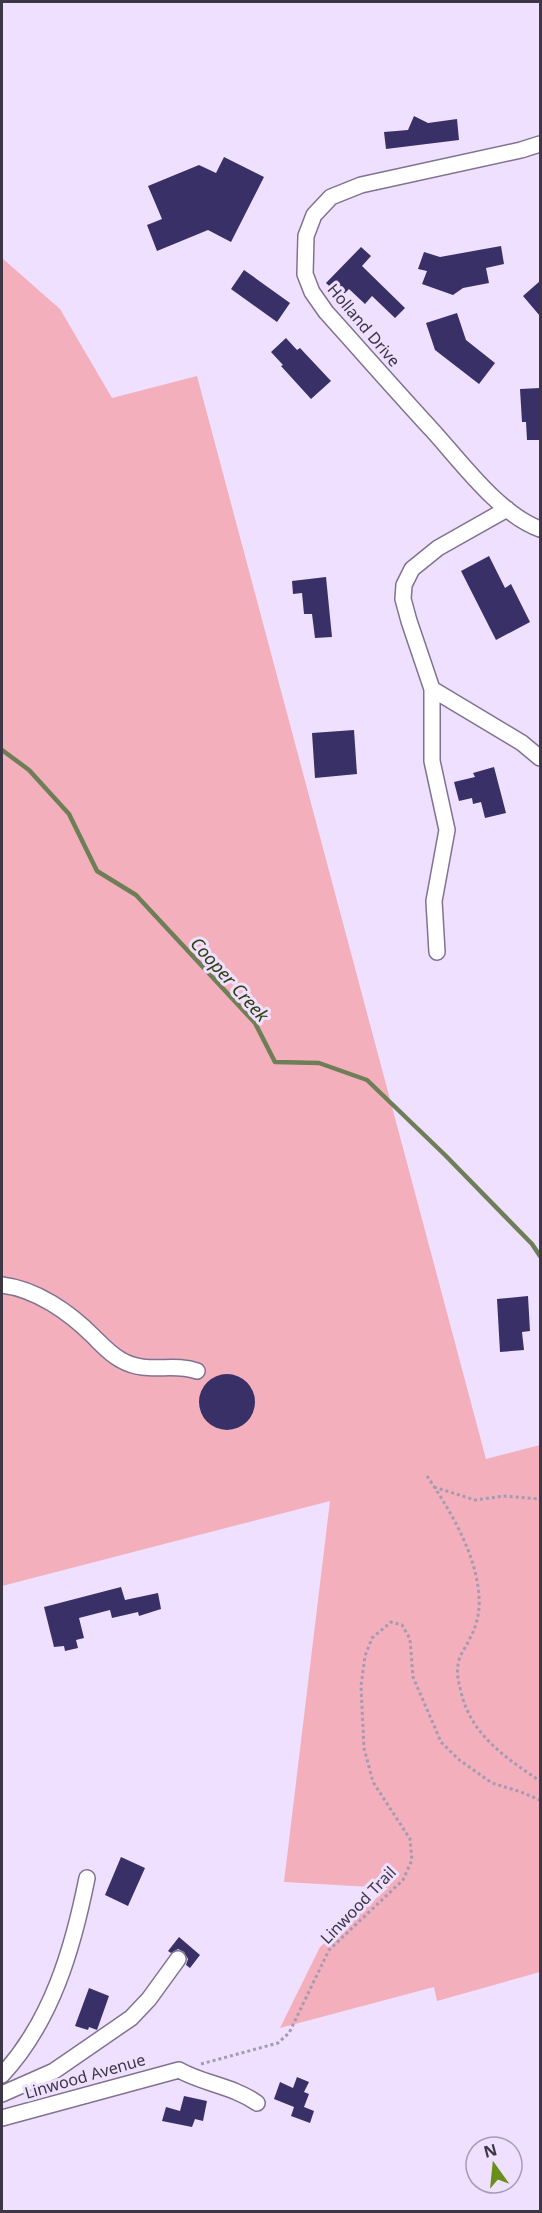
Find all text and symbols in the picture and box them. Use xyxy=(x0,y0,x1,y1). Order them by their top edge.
street label: Holland Drive xyxy=(323,279,405,371)
water label: Cooper Creek xyxy=(186,931,275,1027)
street label: Linwood Trail xyxy=(315,1861,401,1949)
street label: Linwood Avenue xyxy=(22,2048,148,2104)
north arrow xyxy=(464,2135,524,2195)
text: N xyxy=(481,2138,499,2163)

